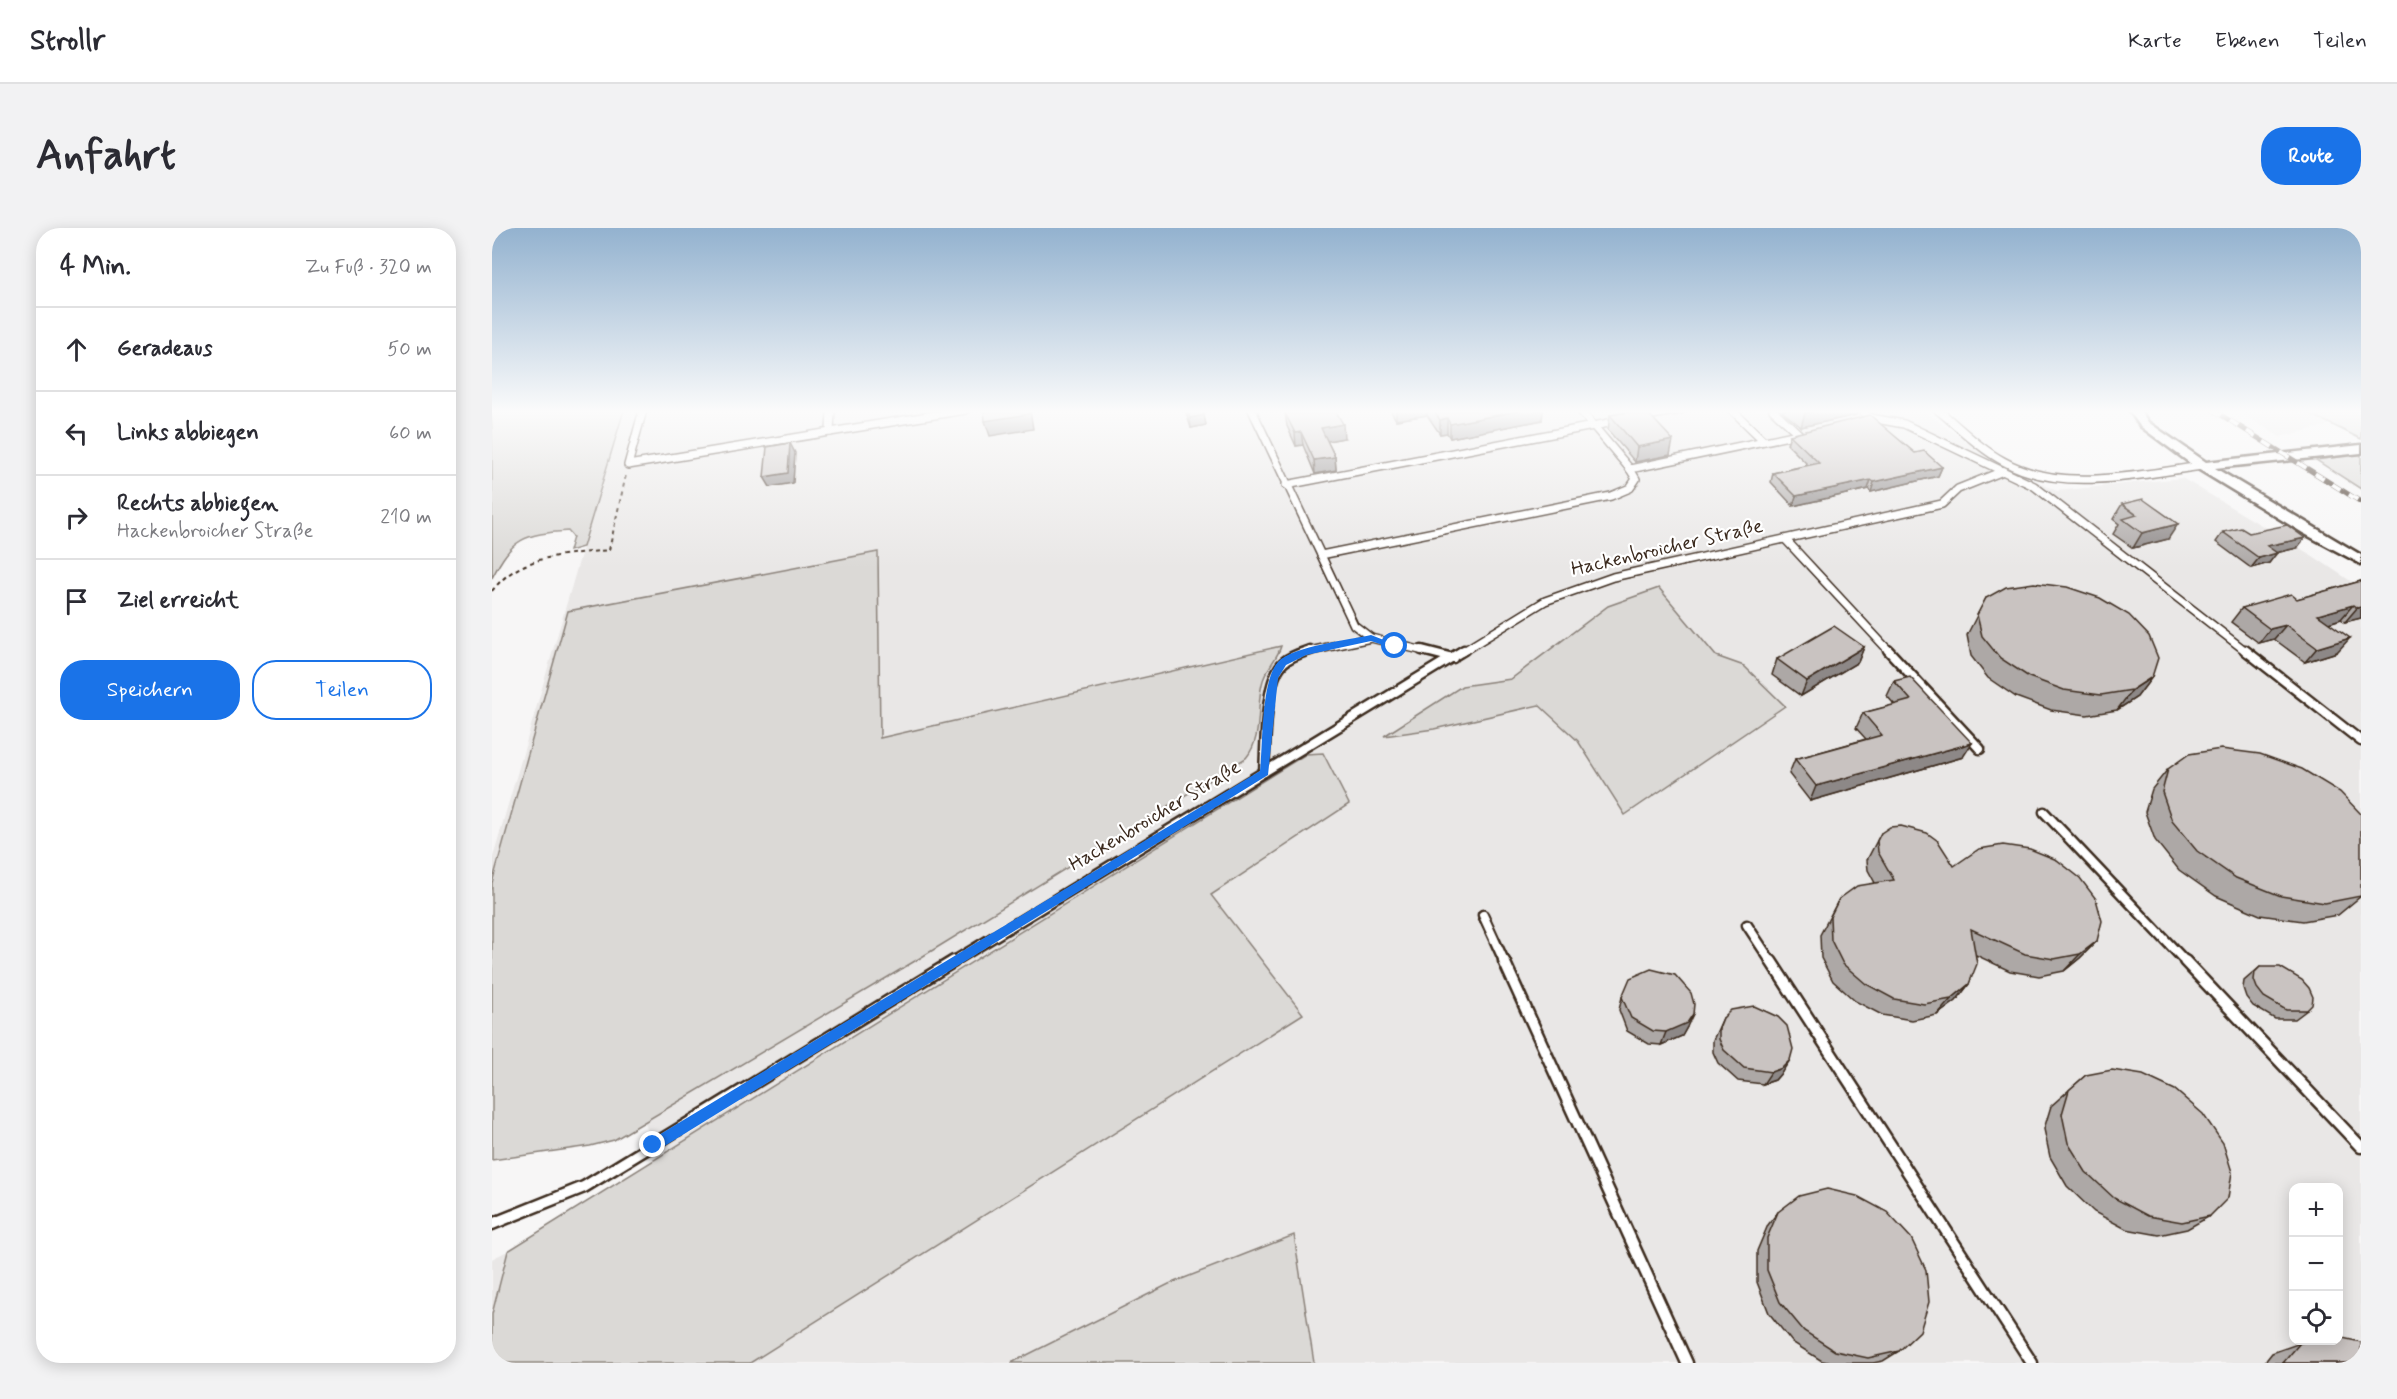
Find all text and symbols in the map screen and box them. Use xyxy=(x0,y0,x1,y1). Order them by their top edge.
text: Strollr xyxy=(30,23,105,60)
text: Karte xyxy=(2128,27,2182,55)
text: Ebenen xyxy=(2215,27,2280,55)
text: Teilen xyxy=(2313,27,2367,55)
button: Route xyxy=(2261,127,2361,185)
text: Anfahrt xyxy=(36,129,176,184)
text: 4 Min. xyxy=(60,250,131,284)
text: Zu Fuß · 320 m xyxy=(305,254,432,281)
icon: ahead xyxy=(60,333,93,366)
text: Geradeaus xyxy=(117,335,212,363)
text: 50 m xyxy=(387,336,432,363)
icon: left xyxy=(60,417,93,450)
text: Links abbiegen xyxy=(117,419,259,447)
text: 60 m xyxy=(389,420,432,447)
text: Rechts abbiegen xyxy=(117,490,278,518)
icon: right xyxy=(60,501,93,534)
text: 210 m xyxy=(380,504,432,531)
street label: Hackenbroicher Straße xyxy=(1568,513,1766,583)
text: Hackenbroicher Straße xyxy=(117,518,313,545)
icon: arrive xyxy=(60,585,93,618)
text: Ziel erreicht xyxy=(117,587,239,615)
route start xyxy=(1381,632,1407,658)
button: Speichern xyxy=(60,660,240,720)
button: Teilen xyxy=(252,660,432,720)
street label: Hackenbroicher Straße xyxy=(1064,754,1246,878)
route end xyxy=(639,1131,665,1157)
map controls xyxy=(2289,1183,2343,1345)
button: + xyxy=(2289,1183,2343,1237)
button: − xyxy=(2289,1237,2343,1291)
button: locate xyxy=(2289,1291,2343,1345)

